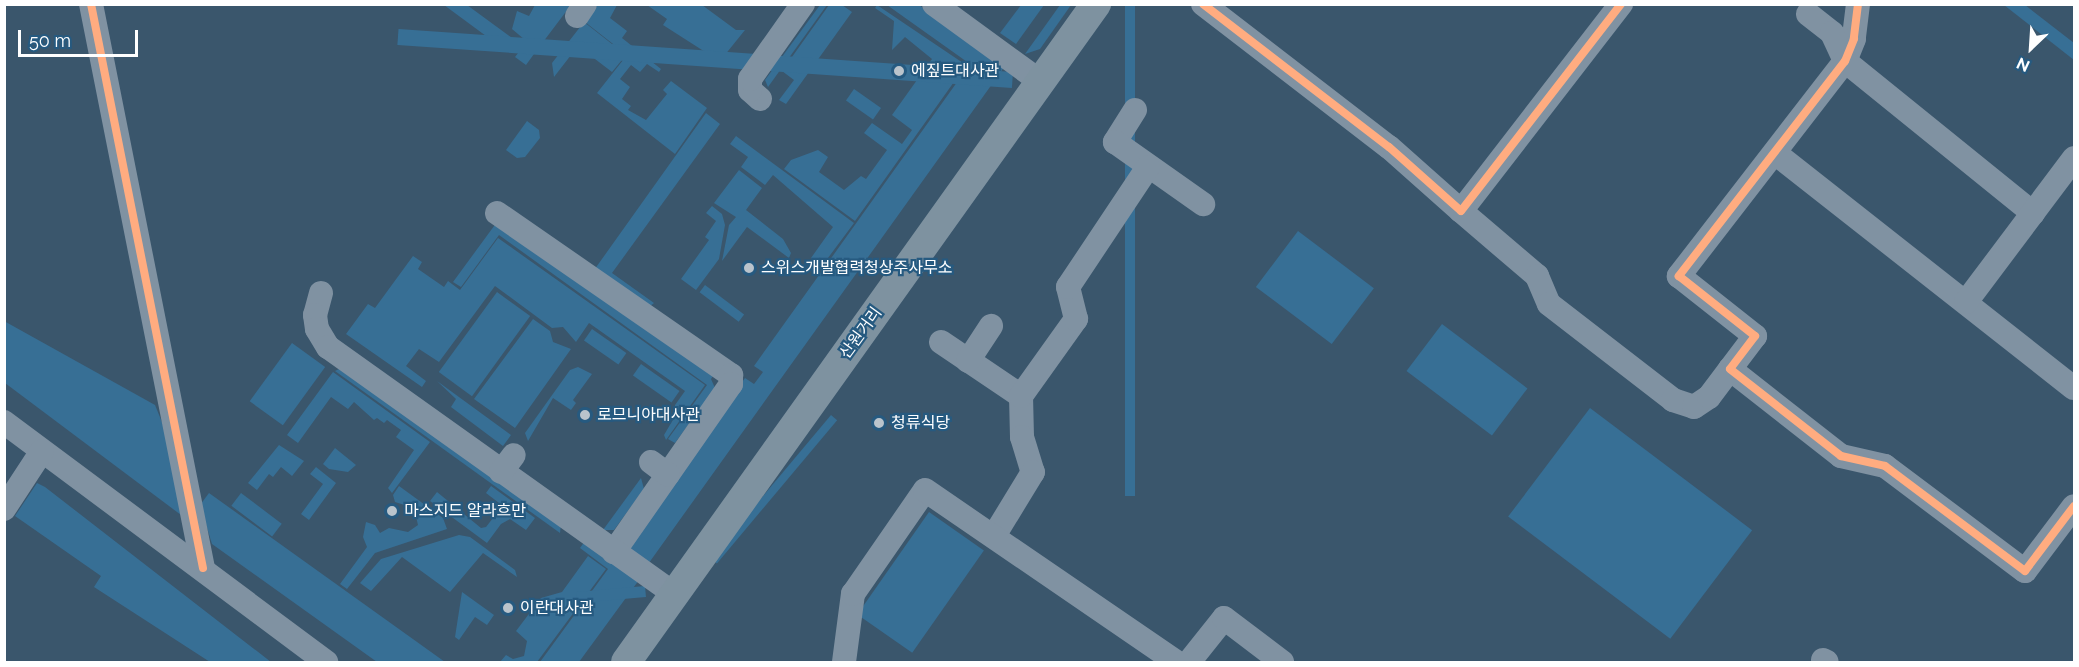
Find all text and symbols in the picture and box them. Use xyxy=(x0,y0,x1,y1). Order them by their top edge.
scale bar xyxy=(21,18,141,56)
north arrow xyxy=(2001,18,2061,78)
text: 50 m xyxy=(29,30,71,51)
text: N xyxy=(2014,54,2033,76)
place label: 에짚트대사관 xyxy=(911,61,999,81)
marker: 에짚트대사관 xyxy=(892,64,906,78)
place label: 스위스개발협력청상주사무소 xyxy=(761,258,952,278)
marker: 스위스개발협력청상주사무소 xyxy=(742,261,756,275)
street label: 산원거리 xyxy=(836,304,886,362)
place label: 로므니아대사관 xyxy=(597,405,700,425)
marker: 로므니아대사관 xyxy=(578,408,592,422)
place label: 청류식당 xyxy=(891,413,950,433)
marker: 청류식당 xyxy=(872,416,886,430)
place label: 마스지드 알라흐만 xyxy=(404,501,526,521)
marker: 마스지드 알라흐만 xyxy=(385,504,399,518)
place label: 이란대사관 xyxy=(520,598,594,618)
marker: 이란대사관 xyxy=(501,601,515,615)

